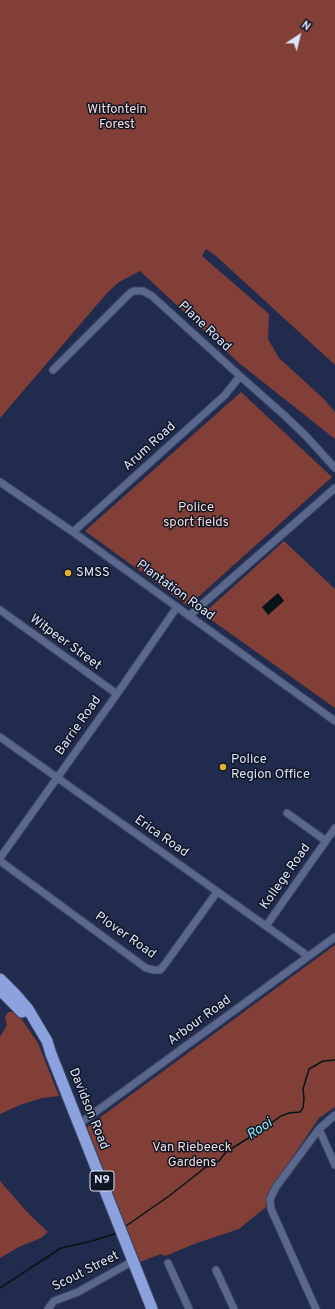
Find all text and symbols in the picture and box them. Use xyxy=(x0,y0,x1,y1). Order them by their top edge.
north arrow xyxy=(279,16,319,56)
text: N xyxy=(299,18,313,34)
park label: Witfontein Forest xyxy=(87,102,147,133)
street label: Plane Road xyxy=(174,299,234,355)
street label: Arum Road xyxy=(121,419,179,475)
park label: Police sport fields xyxy=(163,500,229,531)
street label: Plantation Road xyxy=(133,557,217,625)
place label: SMSS xyxy=(76,565,110,581)
marker: SMSS xyxy=(63,568,73,578)
street label: Witpeer Street xyxy=(26,612,104,674)
street label: Barrie Road xyxy=(53,693,105,759)
place label: Police Region Office xyxy=(231,752,310,783)
marker: Police Region Office xyxy=(218,762,228,772)
street label: Erica Road xyxy=(131,813,191,861)
street label: Kollege Road xyxy=(258,841,314,913)
street label: Plover Road xyxy=(92,909,158,963)
street label: Arbour Road xyxy=(165,993,235,1049)
street label: Davidson Road xyxy=(65,1066,111,1152)
water label: Rooi xyxy=(244,1116,276,1144)
park label: Van Riebeeck Gardens xyxy=(152,1140,232,1171)
road number: N9 xyxy=(90,1171,114,1191)
street label: Scout Street xyxy=(50,1249,122,1295)

